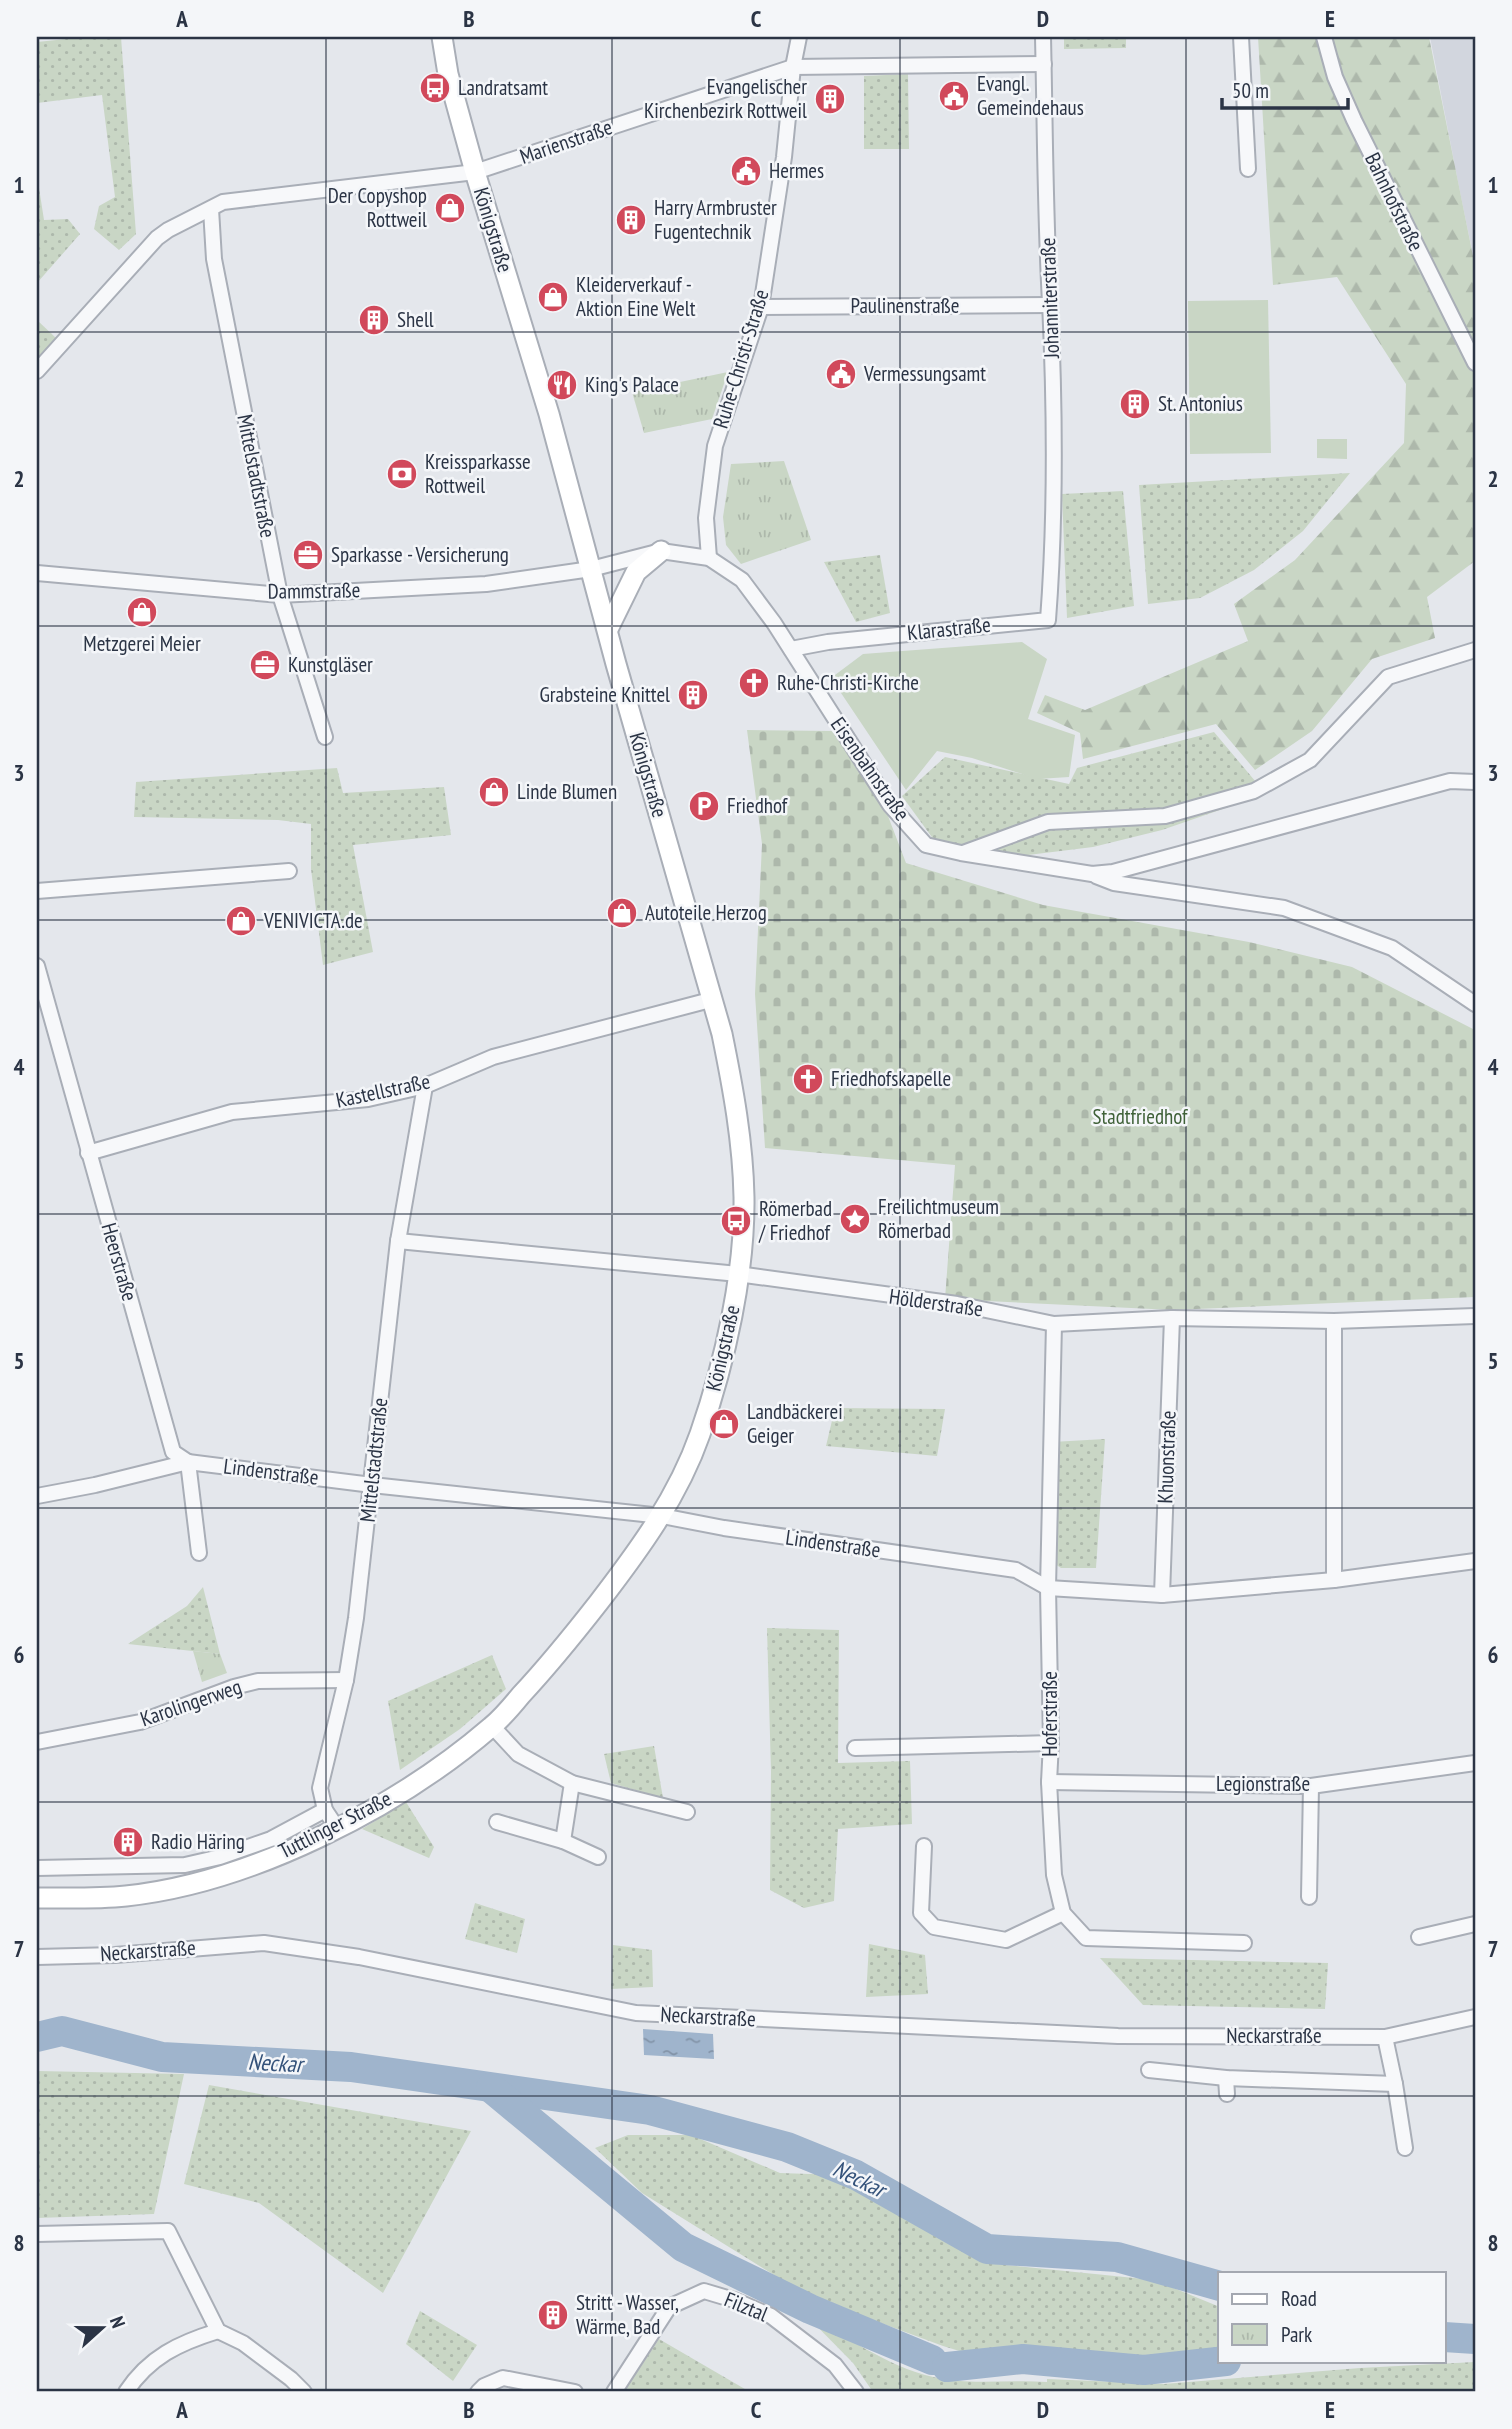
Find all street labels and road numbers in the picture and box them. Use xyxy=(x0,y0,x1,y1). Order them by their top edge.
street label: Marienstraße xyxy=(516,113,616,170)
street label: Bahnhofstraße xyxy=(1359,148,1430,255)
street label: Königstraße xyxy=(468,184,519,276)
street label: Johanniterstraße xyxy=(1034,237,1065,360)
street label: Ruhe-Christi-Straße xyxy=(707,286,774,432)
street label: Paulinenstraße xyxy=(851,292,959,319)
street label: Mittelstadtstraße xyxy=(231,412,282,540)
street label: Dammstraße xyxy=(267,576,361,605)
street label: Klarastraße xyxy=(906,611,992,646)
street label: Eisenbahnstraße xyxy=(825,712,916,826)
street label: Königstraße xyxy=(623,729,674,821)
street label: Kastellstraße xyxy=(333,1067,432,1114)
street label: Heerstraße xyxy=(95,1220,144,1304)
street label: Hölderstraße xyxy=(887,1283,985,1322)
street label: Königstraße xyxy=(700,1302,745,1394)
street label: Mittelstadtstraße xyxy=(354,1396,393,1524)
street label: Khuonstraße xyxy=(1151,1410,1182,1504)
street label: Lindenstraße xyxy=(222,1452,320,1491)
street label: Lindenstraße xyxy=(784,1523,882,1564)
street label: Hoferstraße xyxy=(1036,1671,1063,1757)
street label: Karolingerweg xyxy=(137,1673,245,1732)
street label: Legionstraße xyxy=(1216,1770,1310,1797)
street label: Tuttlinger Straße xyxy=(274,1785,396,1864)
street label: Neckarstraße xyxy=(99,1934,197,1967)
street label: Neckarstraße xyxy=(660,2001,756,2032)
street label: Neckarstraße xyxy=(1226,2022,1322,2049)
street label: Filztal xyxy=(720,2286,772,2327)

